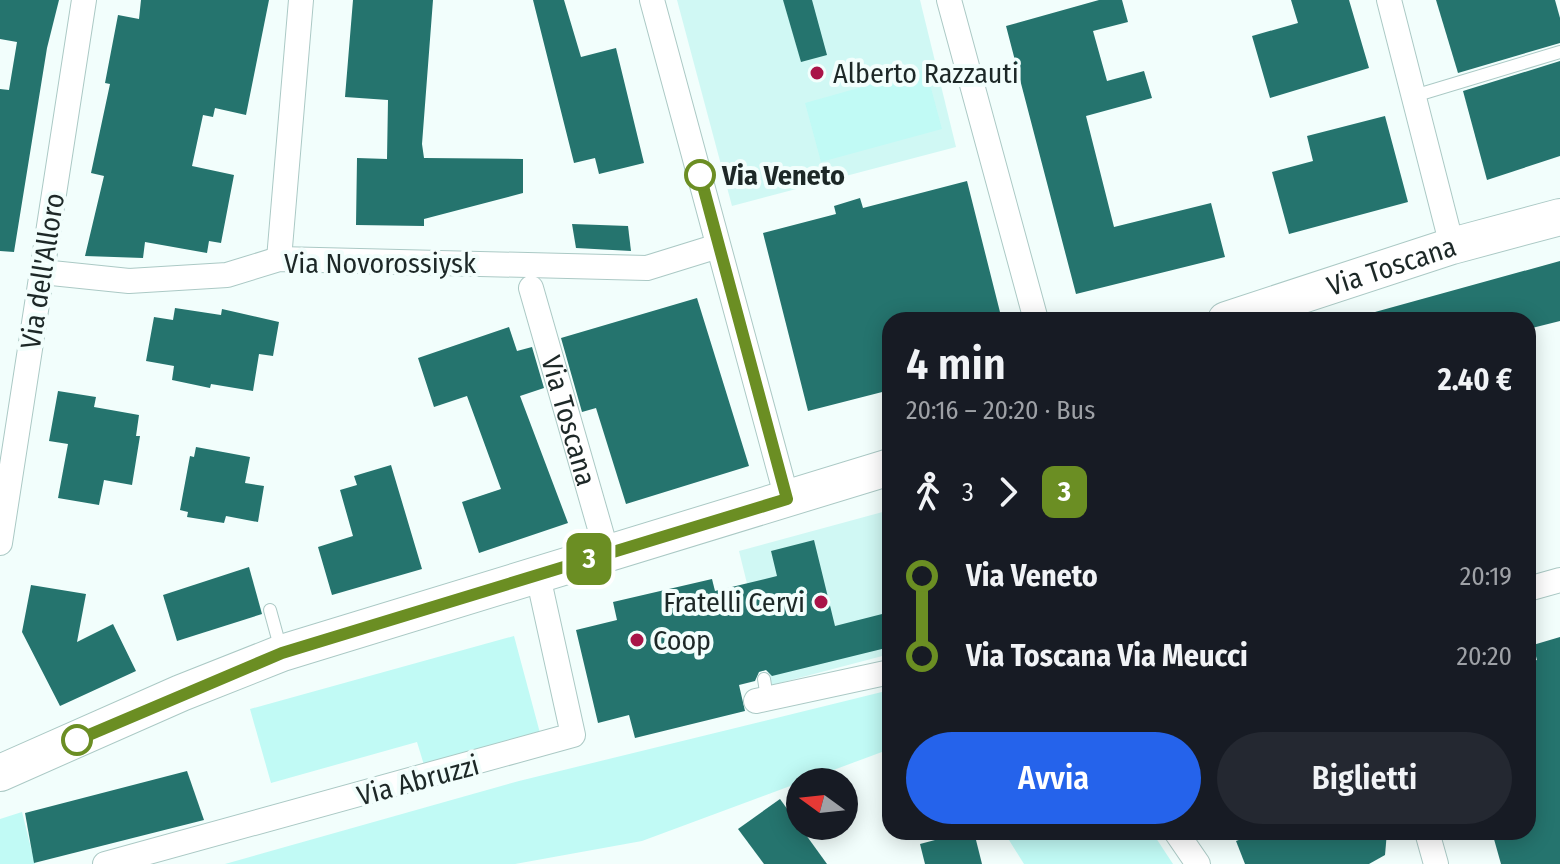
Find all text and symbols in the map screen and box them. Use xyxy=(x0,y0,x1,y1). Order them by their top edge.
place label: Alberto Razzauti xyxy=(833,57,1019,90)
marker: Alberto Razzauti xyxy=(808,64,826,82)
place label: Via Veneto xyxy=(721,159,845,192)
marker: Via Veneto xyxy=(685,160,715,190)
street label: Via dell'Alloro xyxy=(14,191,71,351)
street label: Via Toscana xyxy=(1323,230,1460,303)
street label: Via Novorossiysk xyxy=(284,247,477,280)
text: 4 min xyxy=(906,338,1006,391)
street label: Via Toscana xyxy=(534,352,603,490)
text: 2.40 € xyxy=(1438,362,1512,398)
text: 20:16 – 20:20 · Bus xyxy=(906,395,1095,426)
icon: walk xyxy=(906,470,950,514)
icon: forward xyxy=(986,470,1030,514)
text: 3 xyxy=(1058,475,1071,508)
text: 3 xyxy=(962,477,974,508)
line badge: 3 xyxy=(563,533,615,585)
text: 3 xyxy=(582,542,596,575)
text: Via Veneto xyxy=(966,558,1098,594)
text: 20:19 xyxy=(1460,561,1512,592)
place label: Fratelli Cervi xyxy=(663,586,805,619)
marker: Fratelli Cervi xyxy=(812,593,830,611)
place label: Coop xyxy=(653,624,711,657)
marker: Coop xyxy=(628,631,646,649)
text: Via Toscana Via Meucci xyxy=(966,638,1248,674)
text: 20:20 xyxy=(1456,641,1512,672)
unlabelled marker xyxy=(62,725,92,755)
button: Avvia xyxy=(906,732,1201,824)
button: Biglietti xyxy=(1217,732,1512,824)
street label: Via Abruzzi xyxy=(354,748,483,813)
north arrow xyxy=(786,768,858,840)
map controls xyxy=(786,768,858,840)

